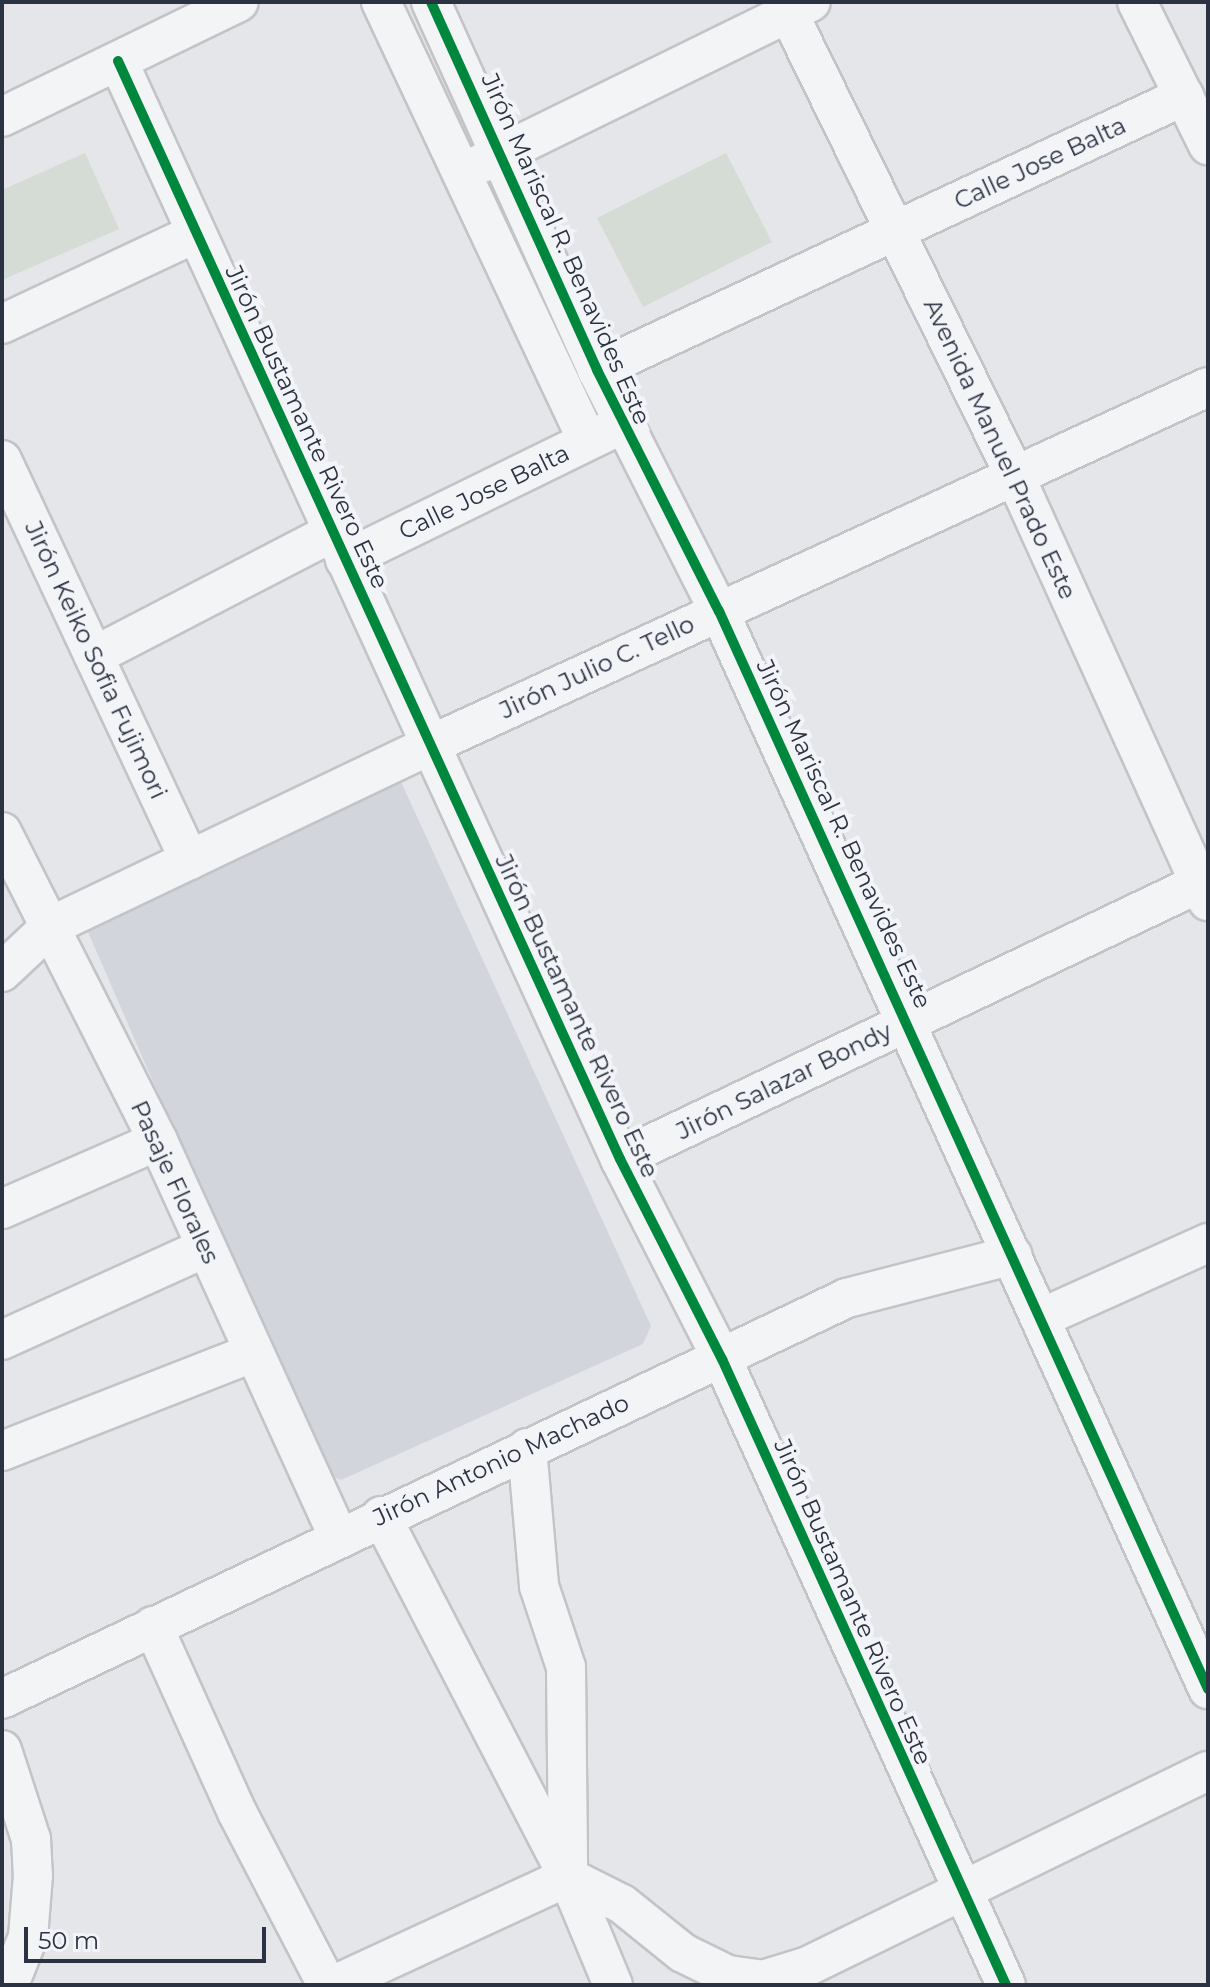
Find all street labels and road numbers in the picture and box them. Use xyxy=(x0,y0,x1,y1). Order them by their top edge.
street label: Jirón Mariscal R. Benavides Este xyxy=(475,69,657,429)
street label: Calle Jose Balta xyxy=(950,111,1130,215)
street label: Jirón Bustamante Rivero Este xyxy=(219,261,395,593)
street label: Avenida Manuel Prado Este xyxy=(918,294,1082,604)
street label: Calle Jose Balta xyxy=(394,438,574,546)
street label: Jirón Keiko Sofia Fujimori xyxy=(19,517,173,803)
street label: Jirón Julio C. Tello xyxy=(495,609,699,725)
street label: Jirón Mariscal R. Benavides Este xyxy=(750,655,938,1013)
street label: Jirón Bustamante Rivero Este xyxy=(489,850,665,1182)
street label: Jirón Salazar Bondy xyxy=(672,1016,896,1146)
street label: Pasaje Florales xyxy=(125,1096,225,1268)
street label: Jirón Antonio Machado xyxy=(368,1388,634,1532)
street label: Jirón Bustamante Rivero Este xyxy=(768,1435,938,1769)

